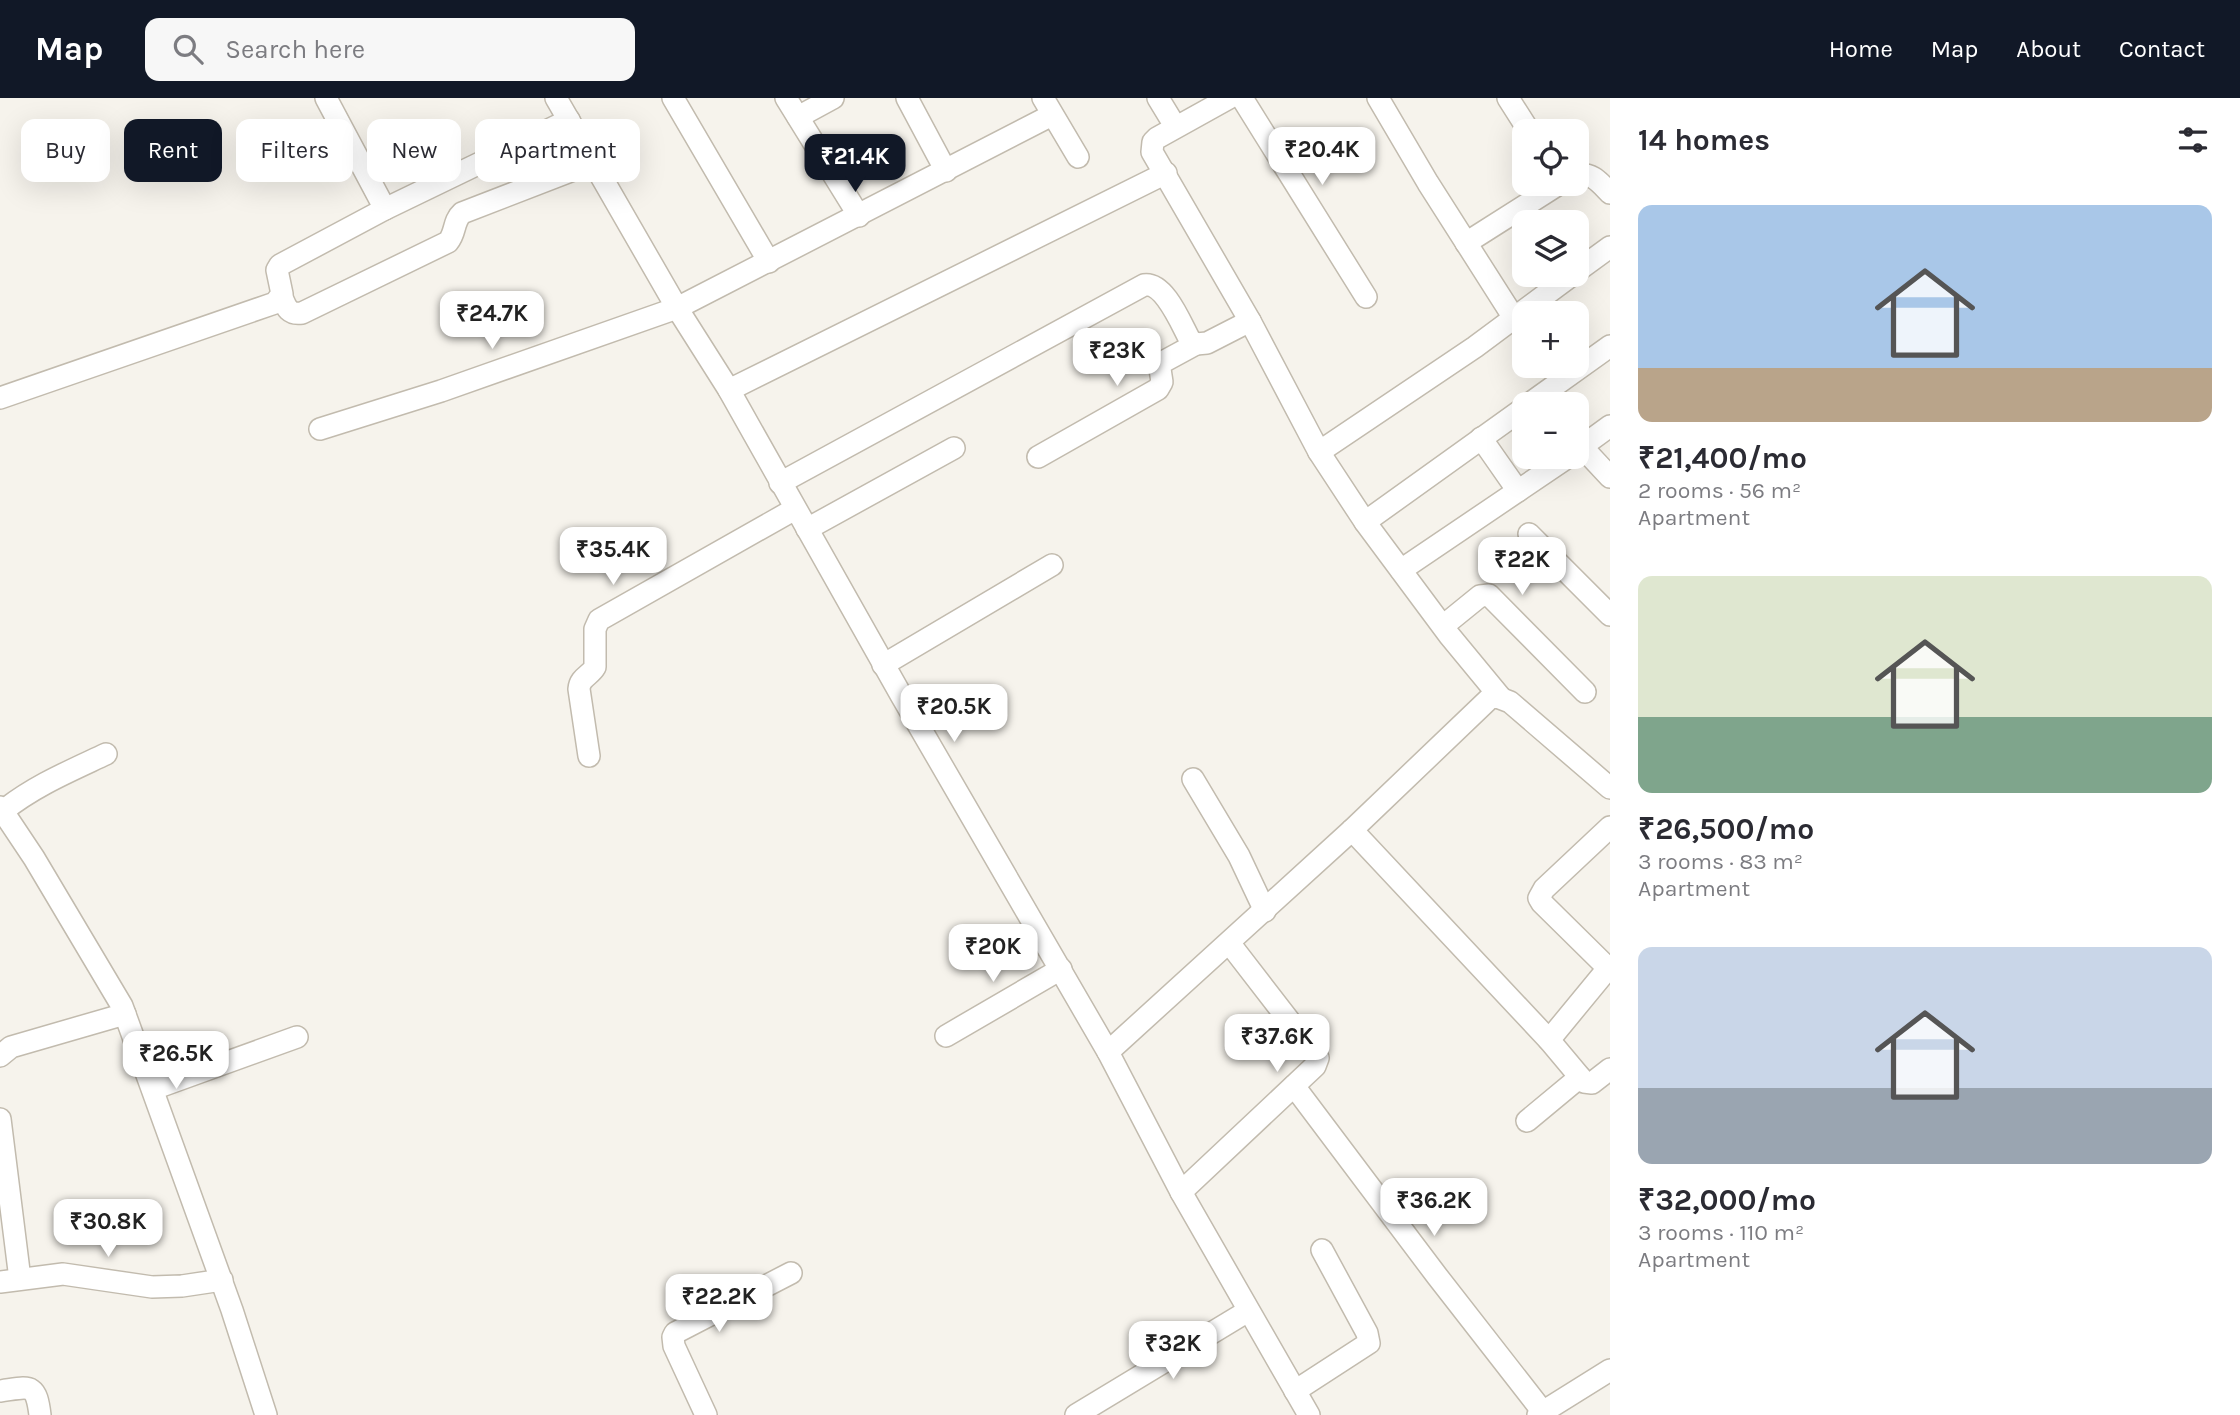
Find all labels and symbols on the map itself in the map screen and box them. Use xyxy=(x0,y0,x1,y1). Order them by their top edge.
pin: ₹20.4K xyxy=(1265,127,1379,187)
pin: ₹21.4K xyxy=(798,134,912,194)
pin: ₹24.7K xyxy=(435,292,549,351)
pin: ₹23K xyxy=(1076,328,1158,388)
pin: ₹35.4K xyxy=(556,528,670,587)
pin: ₹22K xyxy=(1481,538,1563,597)
pin: ₹20.5K xyxy=(897,684,1011,744)
pin: ₹20K xyxy=(952,924,1034,984)
pin: ₹37.6K xyxy=(1220,1014,1334,1074)
pin: ₹26.5K xyxy=(119,1032,233,1091)
pin: ₹36.2K xyxy=(1377,1178,1491,1238)
pin: ₹30.8K xyxy=(51,1200,165,1259)
pin: ₹22.2K xyxy=(662,1274,776,1334)
pin: ₹32K xyxy=(1132,1322,1214,1381)

